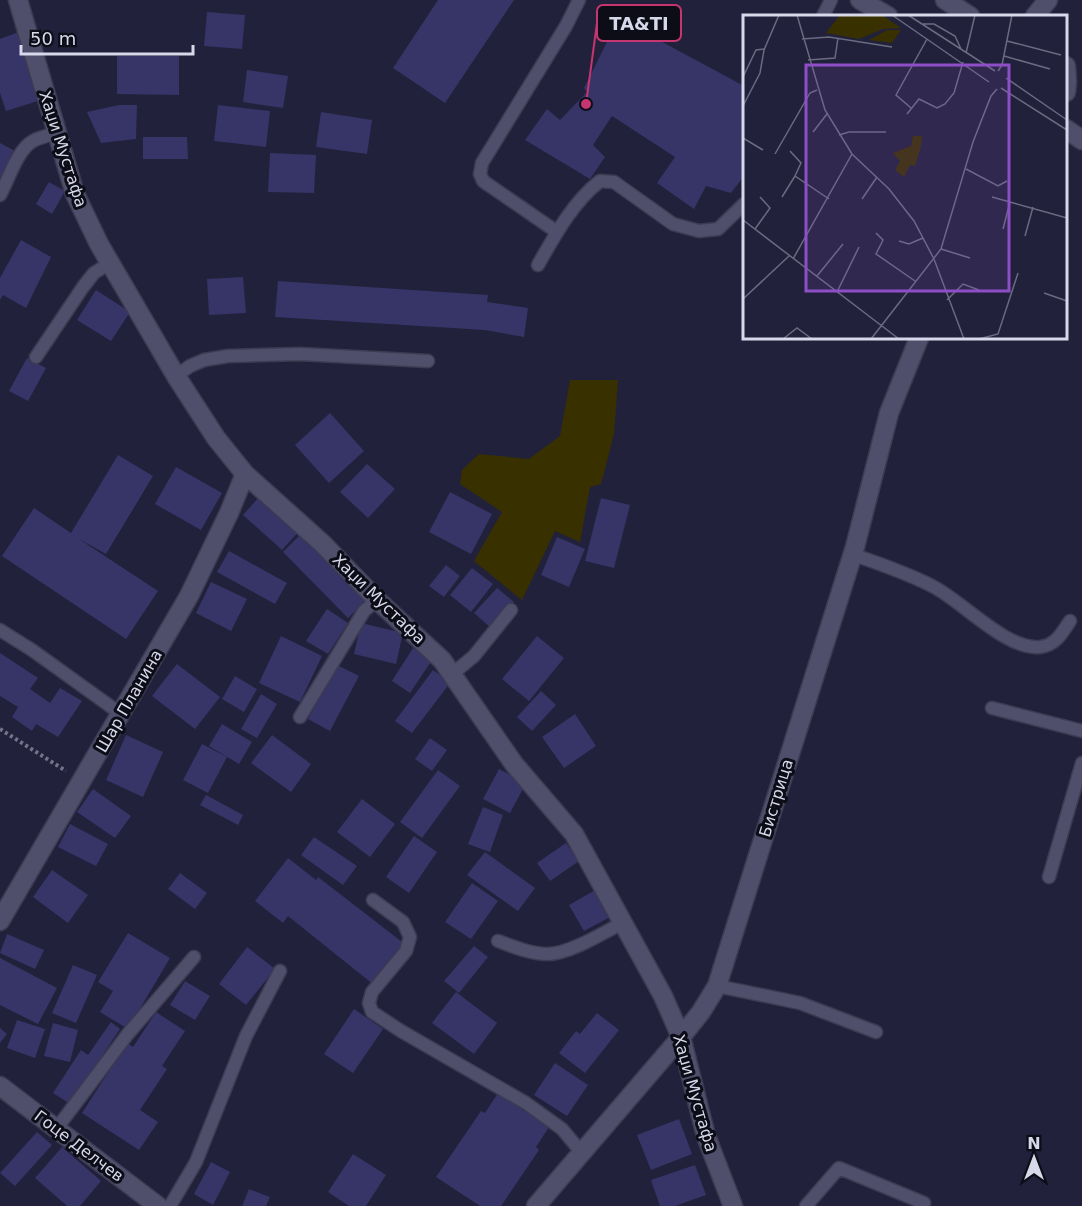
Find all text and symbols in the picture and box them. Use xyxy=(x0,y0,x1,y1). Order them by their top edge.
callout: TA&TI xyxy=(597,5,681,41)
text: TA&TI xyxy=(609,13,669,34)
inset map xyxy=(743,15,1067,339)
scale bar xyxy=(21,18,194,56)
text: 50 m xyxy=(30,28,76,49)
street label: Хаџи Мустафа xyxy=(35,88,91,210)
street label: Хаџи Мустафа xyxy=(329,550,429,648)
street label: Шар Планина xyxy=(92,646,166,756)
street label: Бистрица xyxy=(755,757,797,839)
street label: Хаџи Мустафа xyxy=(669,1032,721,1154)
street label: Гоце Делчев xyxy=(31,1106,127,1186)
north arrow xyxy=(1004,1128,1064,1188)
text: N xyxy=(1027,1134,1041,1153)

